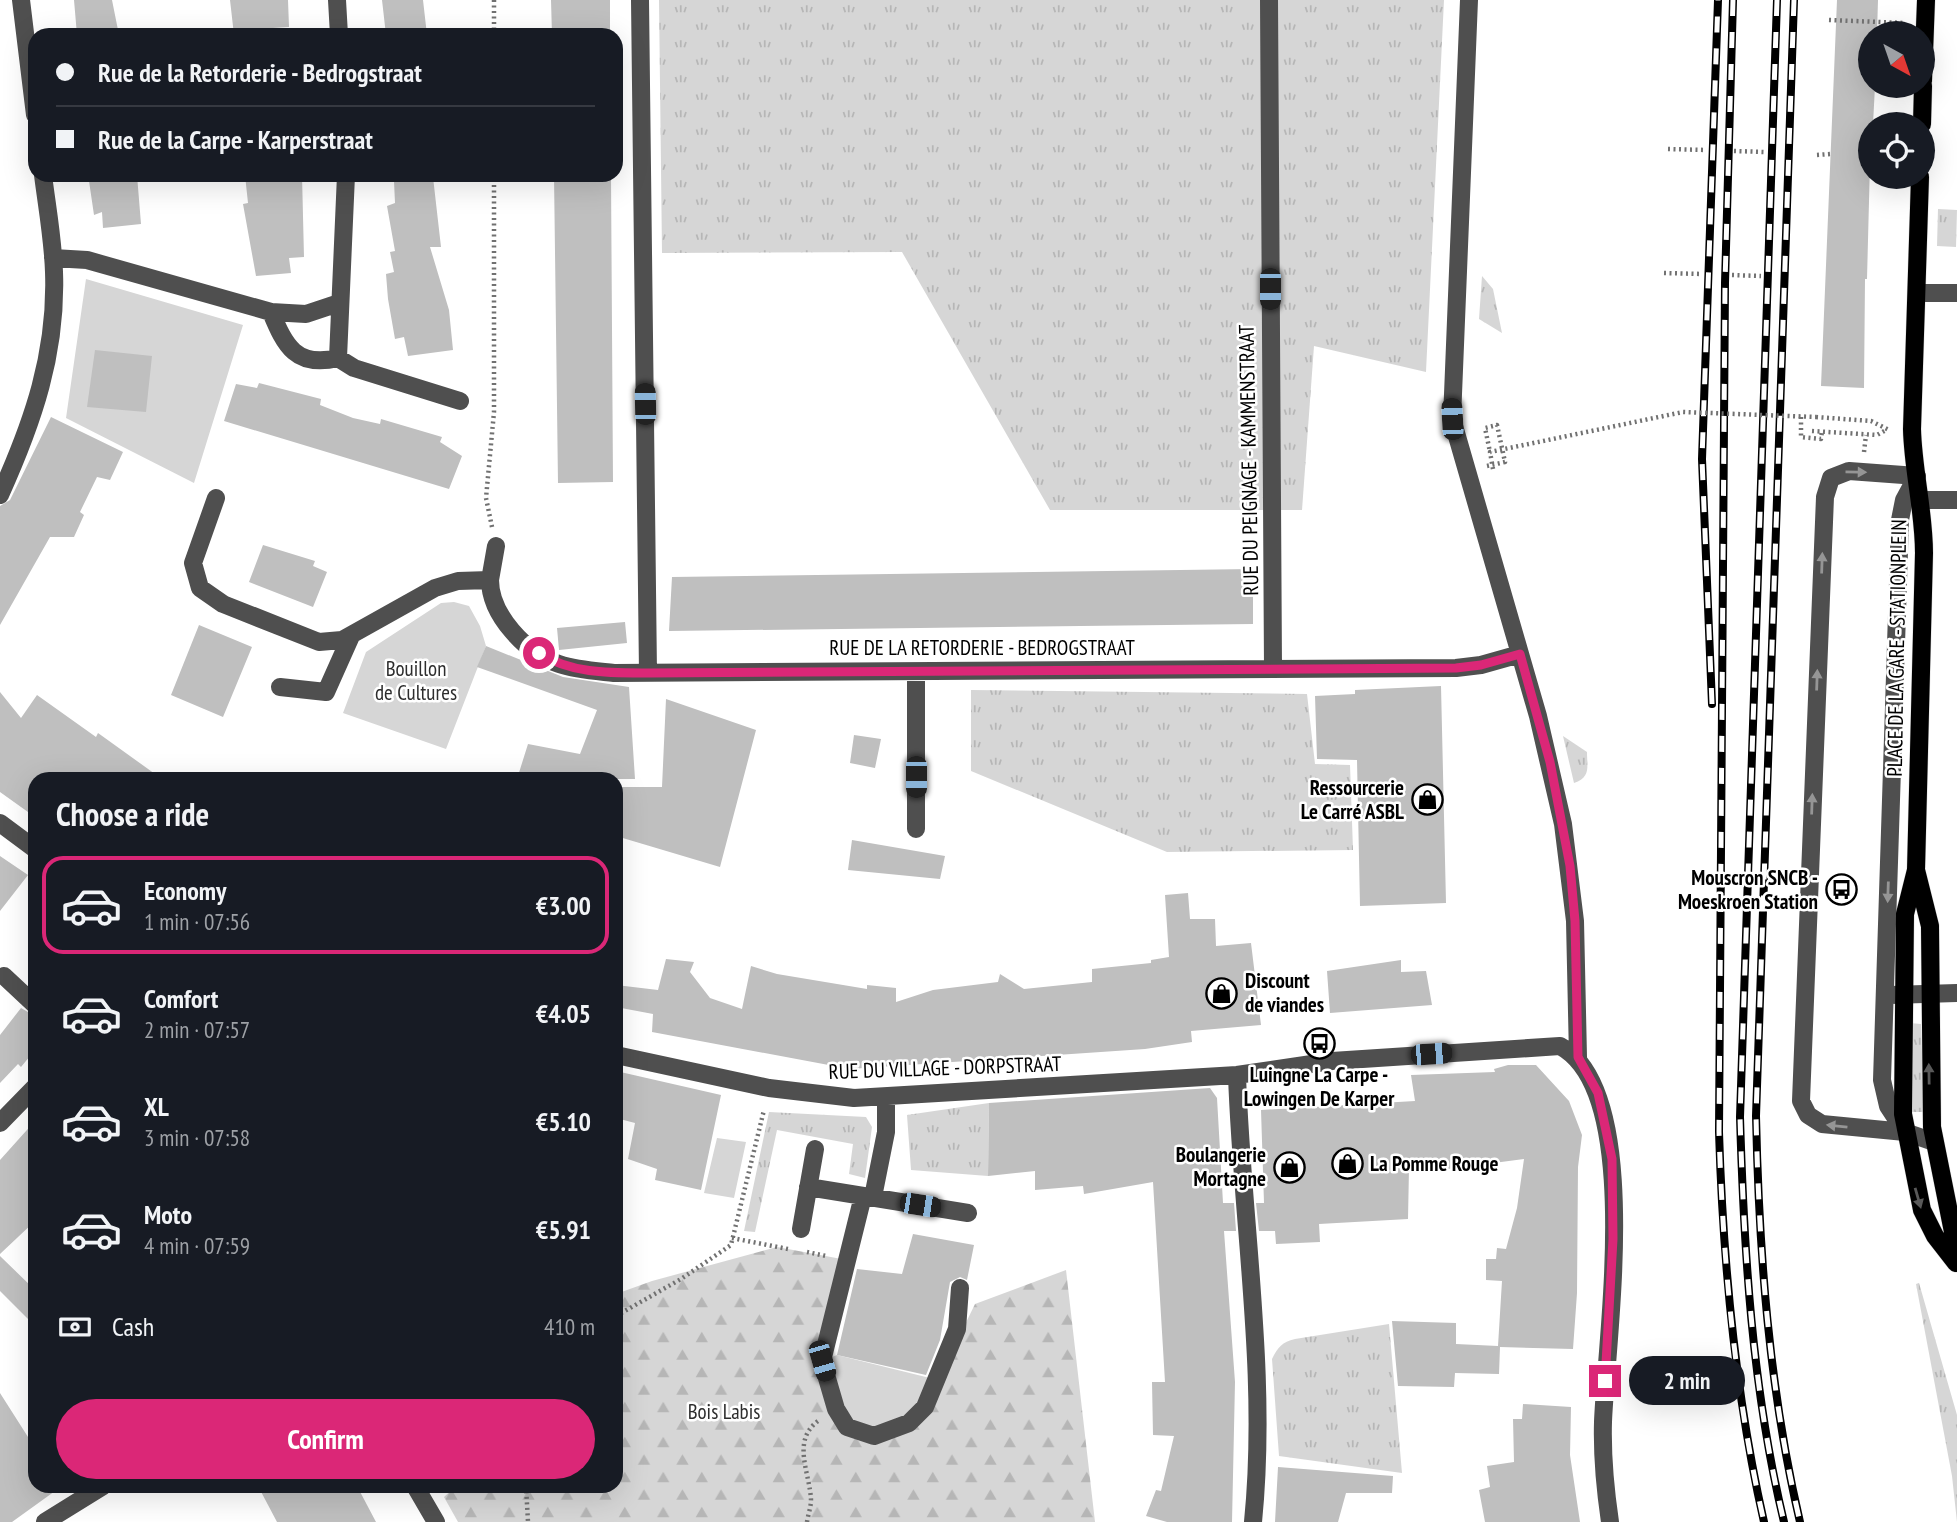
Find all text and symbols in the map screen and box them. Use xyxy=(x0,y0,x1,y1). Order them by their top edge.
north arrow xyxy=(1858,21,1936,98)
map controls xyxy=(1858,21,1935,189)
text: Rue de la Retorderie - Bedrogstraat xyxy=(98,56,422,89)
button: locate xyxy=(1858,112,1935,189)
text: Rue de la Carpe - Karperstraat xyxy=(98,123,373,156)
car xyxy=(1260,268,1281,310)
street label: RUE DU PEIGNAGE - KAMMENSTRAAT xyxy=(1233,324,1264,596)
car xyxy=(635,383,656,425)
car xyxy=(1441,397,1464,441)
one-way arrow xyxy=(1845,466,1867,477)
street label: PLACE DE LA GARE - STATIONPLEIN xyxy=(1881,519,1912,777)
one-way arrow xyxy=(1816,552,1827,574)
street label: RUE DE LA RETORDERIE - BEDROGSTRAAT xyxy=(829,634,1135,661)
route start xyxy=(523,637,555,669)
park label: Bouillon de Cultures xyxy=(375,655,457,706)
one-way arrow xyxy=(1812,668,1823,690)
car xyxy=(906,756,927,798)
place label: Ressourcerie Le Carré ASBL xyxy=(1301,774,1404,825)
shop icon: Ressourcerie Le Carré ASBL xyxy=(1410,783,1444,817)
text: Choose a ride xyxy=(56,793,209,835)
one-way arrow xyxy=(1807,793,1818,815)
place label: Mouscron SNCB - Moeskroen Station xyxy=(1678,864,1818,915)
bus stop icon: Mouscron SNCB - Moeskroen Station xyxy=(1824,873,1858,907)
icon: car xyxy=(60,874,123,937)
text: Economy xyxy=(144,874,226,907)
one-way arrow xyxy=(1882,882,1893,904)
text: €3.00 xyxy=(536,889,591,922)
text: 1 min · 07:56 xyxy=(144,907,250,936)
place label: Discount de viandes xyxy=(1245,967,1324,1018)
shop icon: Discount de viandes xyxy=(1205,976,1239,1010)
icon: car xyxy=(60,982,123,1045)
text: Comfort xyxy=(144,982,218,1015)
text: €4.05 xyxy=(536,997,591,1030)
text: 2 min · 07:57 xyxy=(144,1015,250,1044)
bus stop icon: Luingne La Carpe - Lowingen De Karper xyxy=(1302,1026,1336,1060)
car xyxy=(1410,1042,1453,1066)
street label: RUE DU VILLAGE - DORPSTRAAT xyxy=(828,1050,1062,1085)
place label: Luingne La Carpe - Lowingen De Karper xyxy=(1244,1061,1395,1112)
one-way arrow xyxy=(1923,1063,1935,1085)
icon: car xyxy=(60,1090,123,1153)
text: XL xyxy=(144,1090,169,1123)
text: €5.10 xyxy=(536,1105,591,1138)
one-way arrow xyxy=(1825,1120,1847,1131)
text: 3 min · 07:58 xyxy=(144,1123,250,1152)
place label: Boulangerie Mortagne xyxy=(1176,1141,1266,1192)
shop icon: La Pomme Rouge xyxy=(1330,1147,1364,1181)
shop icon: Boulangerie Mortagne xyxy=(1272,1150,1306,1184)
place label: La Pomme Rouge xyxy=(1370,1150,1498,1177)
one-way arrow xyxy=(1914,1188,1924,1209)
car xyxy=(898,1191,943,1219)
icon: car xyxy=(60,1198,123,1261)
text: Moto xyxy=(144,1198,192,1231)
text: €5.91 xyxy=(536,1213,591,1246)
text: 4 min · 07:59 xyxy=(144,1231,250,1260)
icon: cash xyxy=(56,1308,94,1346)
text: Cash xyxy=(112,1310,154,1343)
text: 410 m xyxy=(544,1312,595,1341)
car xyxy=(807,1338,838,1384)
callout: 2 min xyxy=(1630,1356,1745,1406)
route end xyxy=(1589,1365,1621,1397)
text: 2 min xyxy=(1664,1366,1710,1395)
park label: Bois Labis xyxy=(688,1398,760,1425)
button: Confirm xyxy=(56,1399,595,1479)

